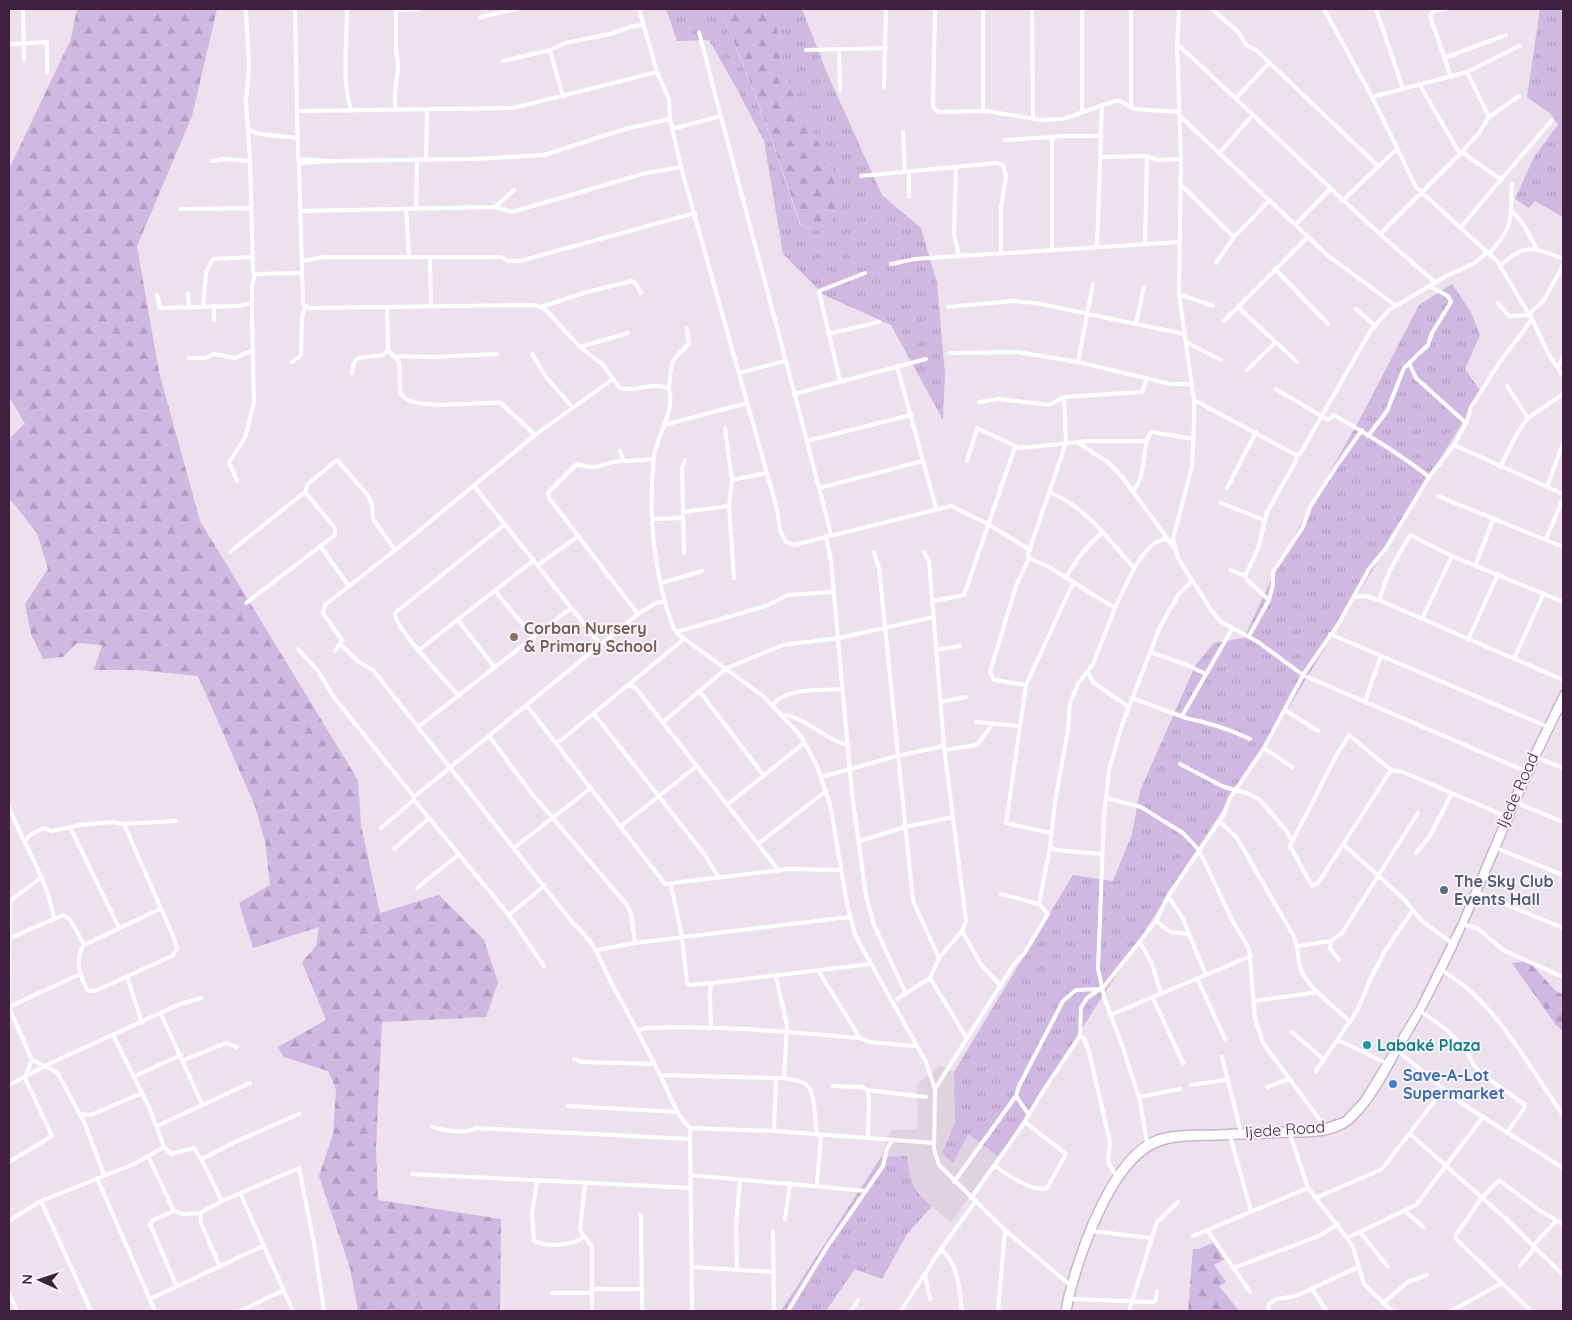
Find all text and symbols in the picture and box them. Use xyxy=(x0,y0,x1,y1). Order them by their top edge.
place label: Corban Nursery & Primary School xyxy=(524,618,657,656)
marker: Corban Nursery & Primary School xyxy=(508,631,520,643)
street label: Ijede Road xyxy=(1492,749,1542,831)
place label: The Sky Club Events Hall xyxy=(1454,871,1554,909)
marker: The Sky Club Events Hall xyxy=(1438,884,1450,896)
place label: Labaké Plaza xyxy=(1377,1035,1481,1055)
marker: Labaké Plaza xyxy=(1361,1039,1373,1051)
place label: Save-A-Lot Supermarket xyxy=(1403,1065,1505,1103)
marker: Save-A-Lot Supermarket xyxy=(1387,1078,1399,1090)
street label: Ijede Road xyxy=(1244,1116,1326,1142)
north arrow xyxy=(15,1255,65,1305)
text: N xyxy=(18,1274,36,1285)

